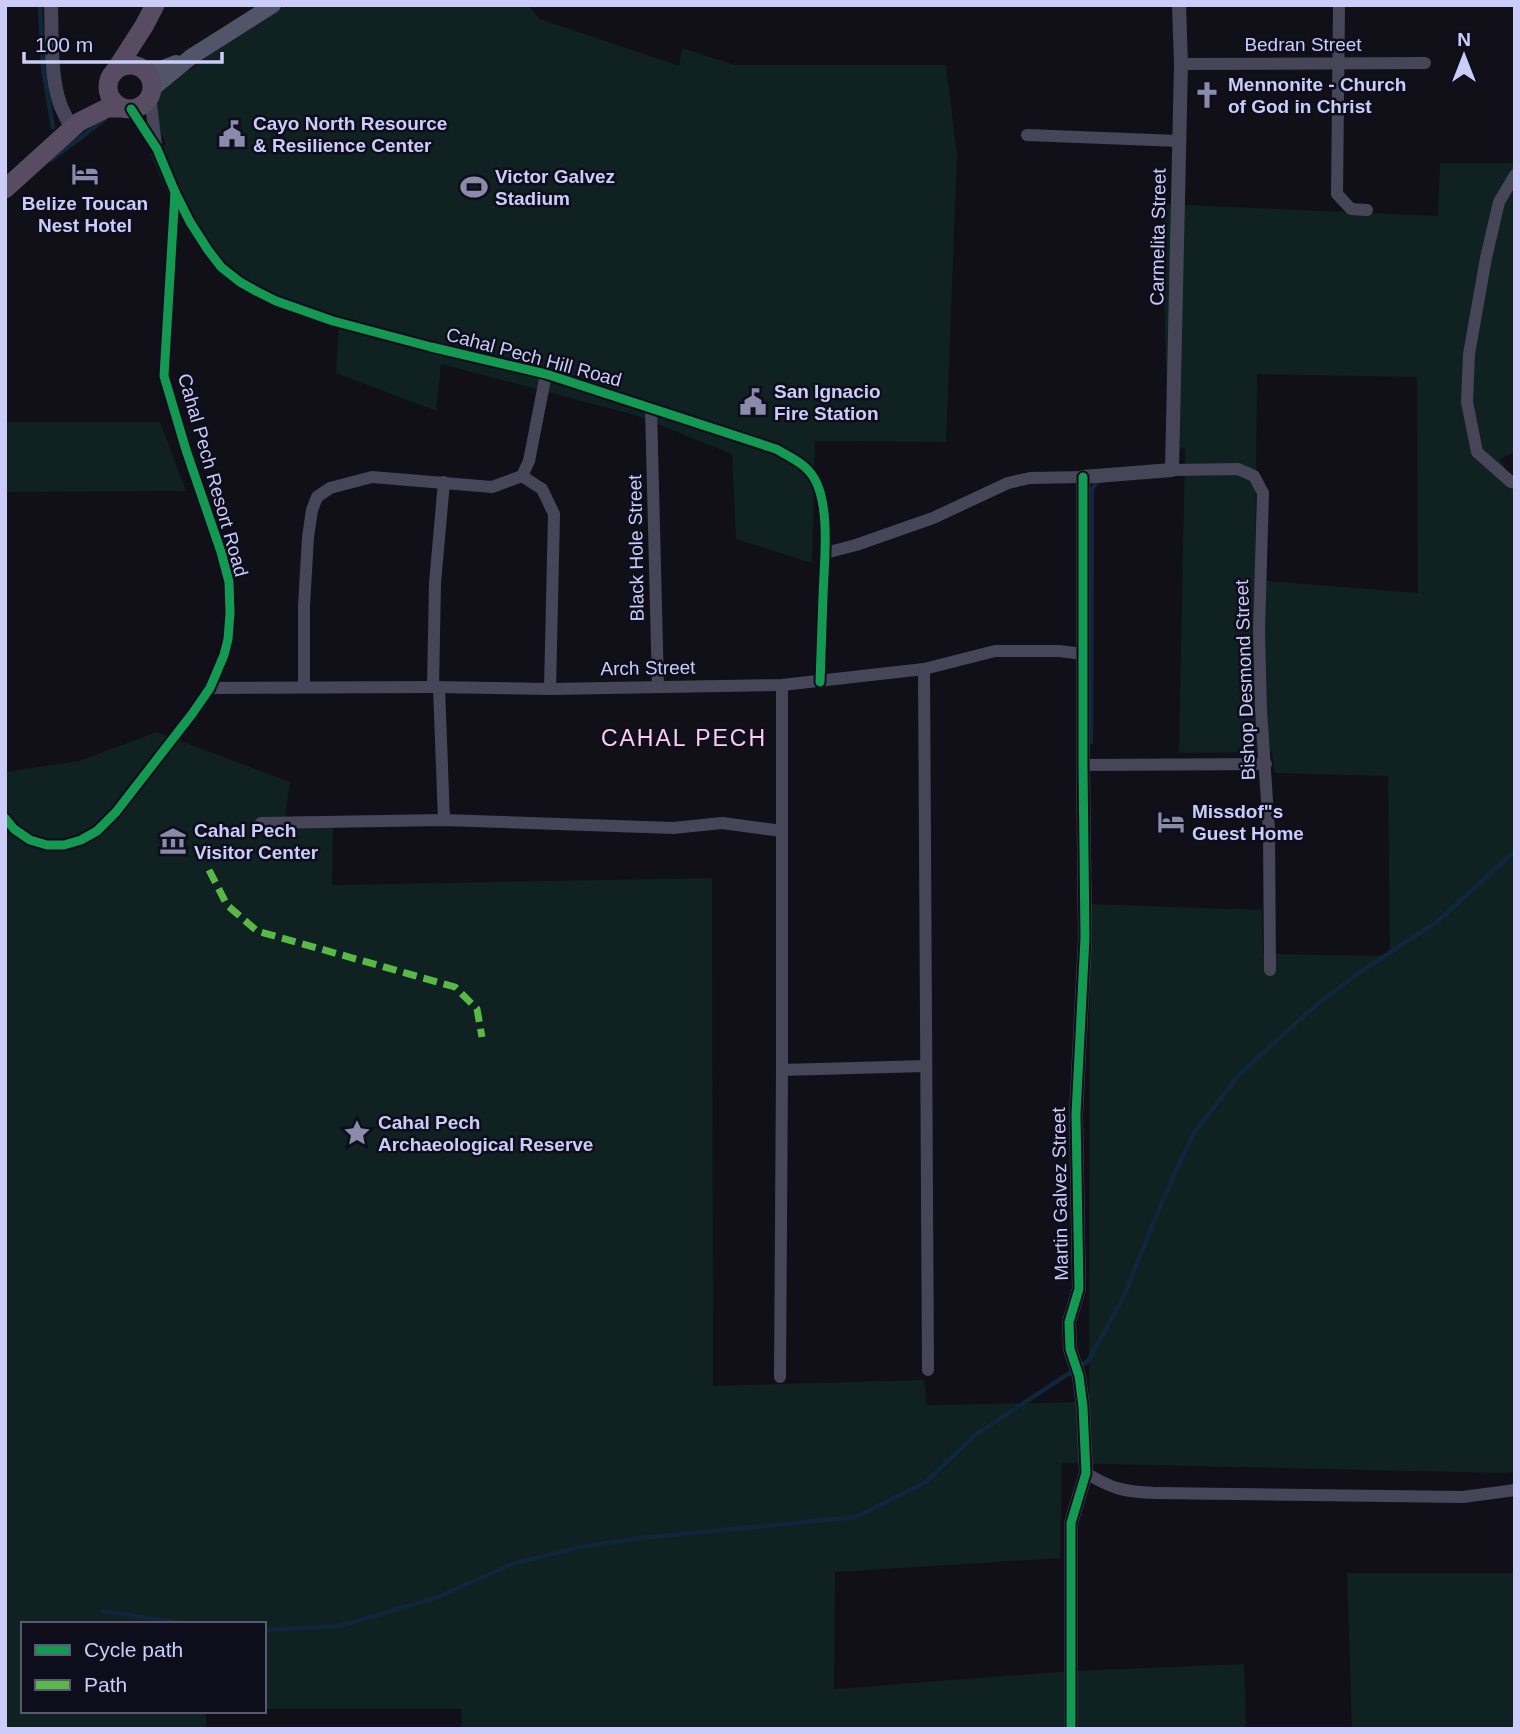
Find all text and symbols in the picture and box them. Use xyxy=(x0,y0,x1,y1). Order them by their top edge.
scale bar xyxy=(24,21,222,65)
north arrow xyxy=(1429,21,1499,91)
text: N xyxy=(1457,29,1471,50)
text: 100 m xyxy=(35,33,93,56)
street label: Bedran Street xyxy=(1244,34,1362,55)
place label: Mennonite - Church of God in Christ xyxy=(1228,74,1406,117)
church icon: Mennonite - Church of God in Christ xyxy=(1192,80,1222,110)
place label: Cayo North Resource & Resilience Center xyxy=(253,113,447,156)
public building icon: Cayo North Resource & Resilience Center xyxy=(217,119,247,149)
hotel icon: Belize Toucan Nest Hotel xyxy=(70,159,100,189)
place label: Victor Galvez Stadium xyxy=(495,166,615,209)
street label: Carmelita Street xyxy=(1146,167,1170,306)
sports icon: Victor Galvez Stadium xyxy=(459,172,489,202)
place label: Belize Toucan Nest Hotel xyxy=(22,193,148,236)
street label: Cahal Pech Hill Road xyxy=(444,323,624,391)
street label: Cahal Pech Resort Road xyxy=(174,371,252,579)
place label: San Ignacio Fire Station xyxy=(774,381,881,424)
public building icon: San Ignacio Fire Station xyxy=(738,387,768,417)
street label: Black Hole Street xyxy=(624,474,648,622)
street label: Bishop Desmond Street xyxy=(1231,579,1259,781)
street label: Arch Street xyxy=(600,657,696,679)
district label: CAHAL PECH xyxy=(601,725,767,751)
place label: Missdof"s Guest Home xyxy=(1192,801,1304,844)
hotel icon: Missdof"s Guest Home xyxy=(1156,807,1186,837)
place label: Cahal Pech Visitor Center xyxy=(194,820,319,863)
museum icon: Cahal Pech Visitor Center xyxy=(158,826,188,856)
street label: Martin Galvez Street xyxy=(1048,1107,1072,1281)
place label: Cahal Pech Archaeological Reserve xyxy=(378,1112,593,1155)
place icon: Cahal Pech Archaeological Reserve xyxy=(342,1118,372,1148)
legend xyxy=(21,1622,266,1713)
text: Cycle path xyxy=(84,1638,183,1661)
text: Path xyxy=(84,1673,127,1696)

